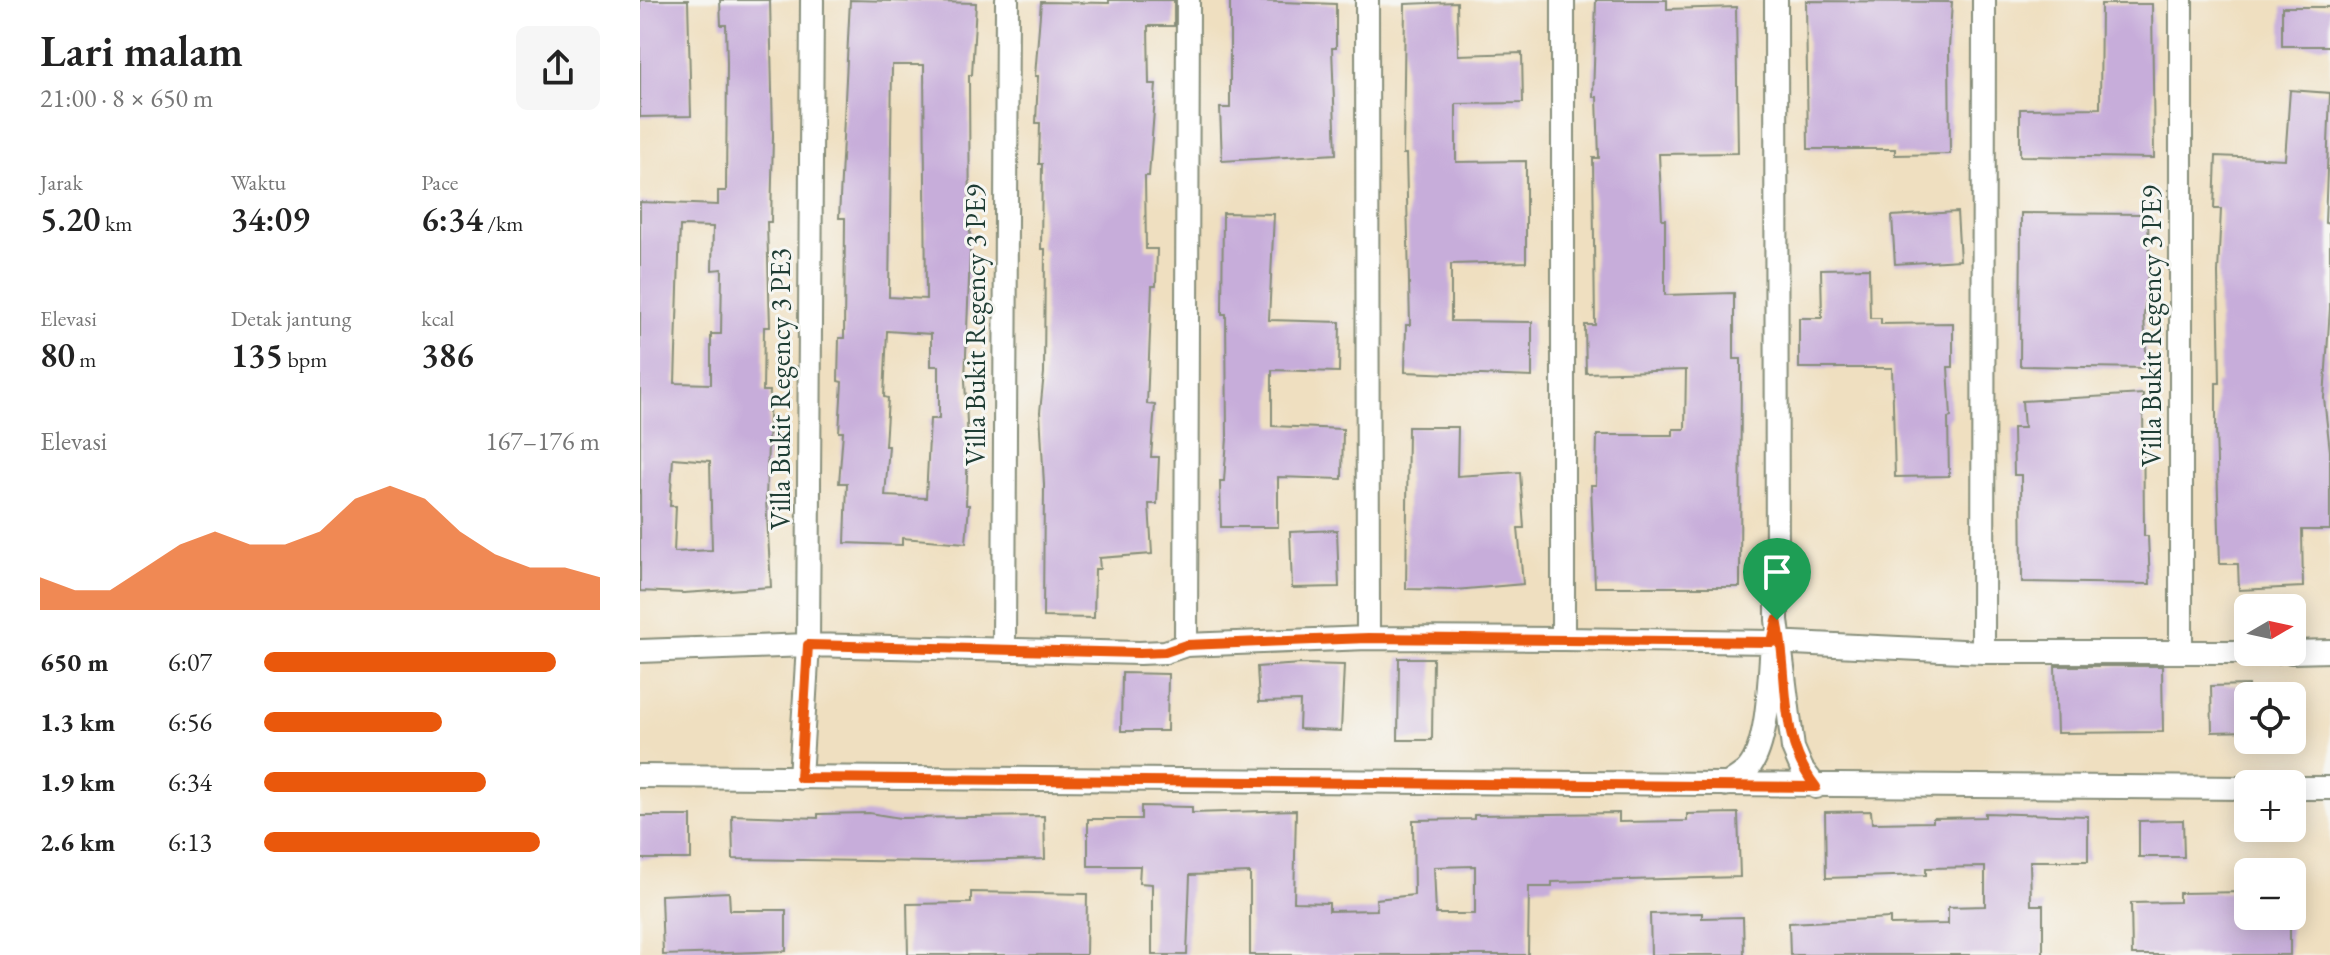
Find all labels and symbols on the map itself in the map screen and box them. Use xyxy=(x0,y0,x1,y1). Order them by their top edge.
street label: Villa Bukit Regency 3 PE9 xyxy=(957,184,993,466)
street label: Villa Bukit Regency 3 PE9 xyxy=(2133,185,2169,467)
street label: Villa Bukit Regency 3 PE3 xyxy=(762,248,798,530)
pin xyxy=(1743,538,1811,620)
north arrow xyxy=(2234,594,2306,666)

